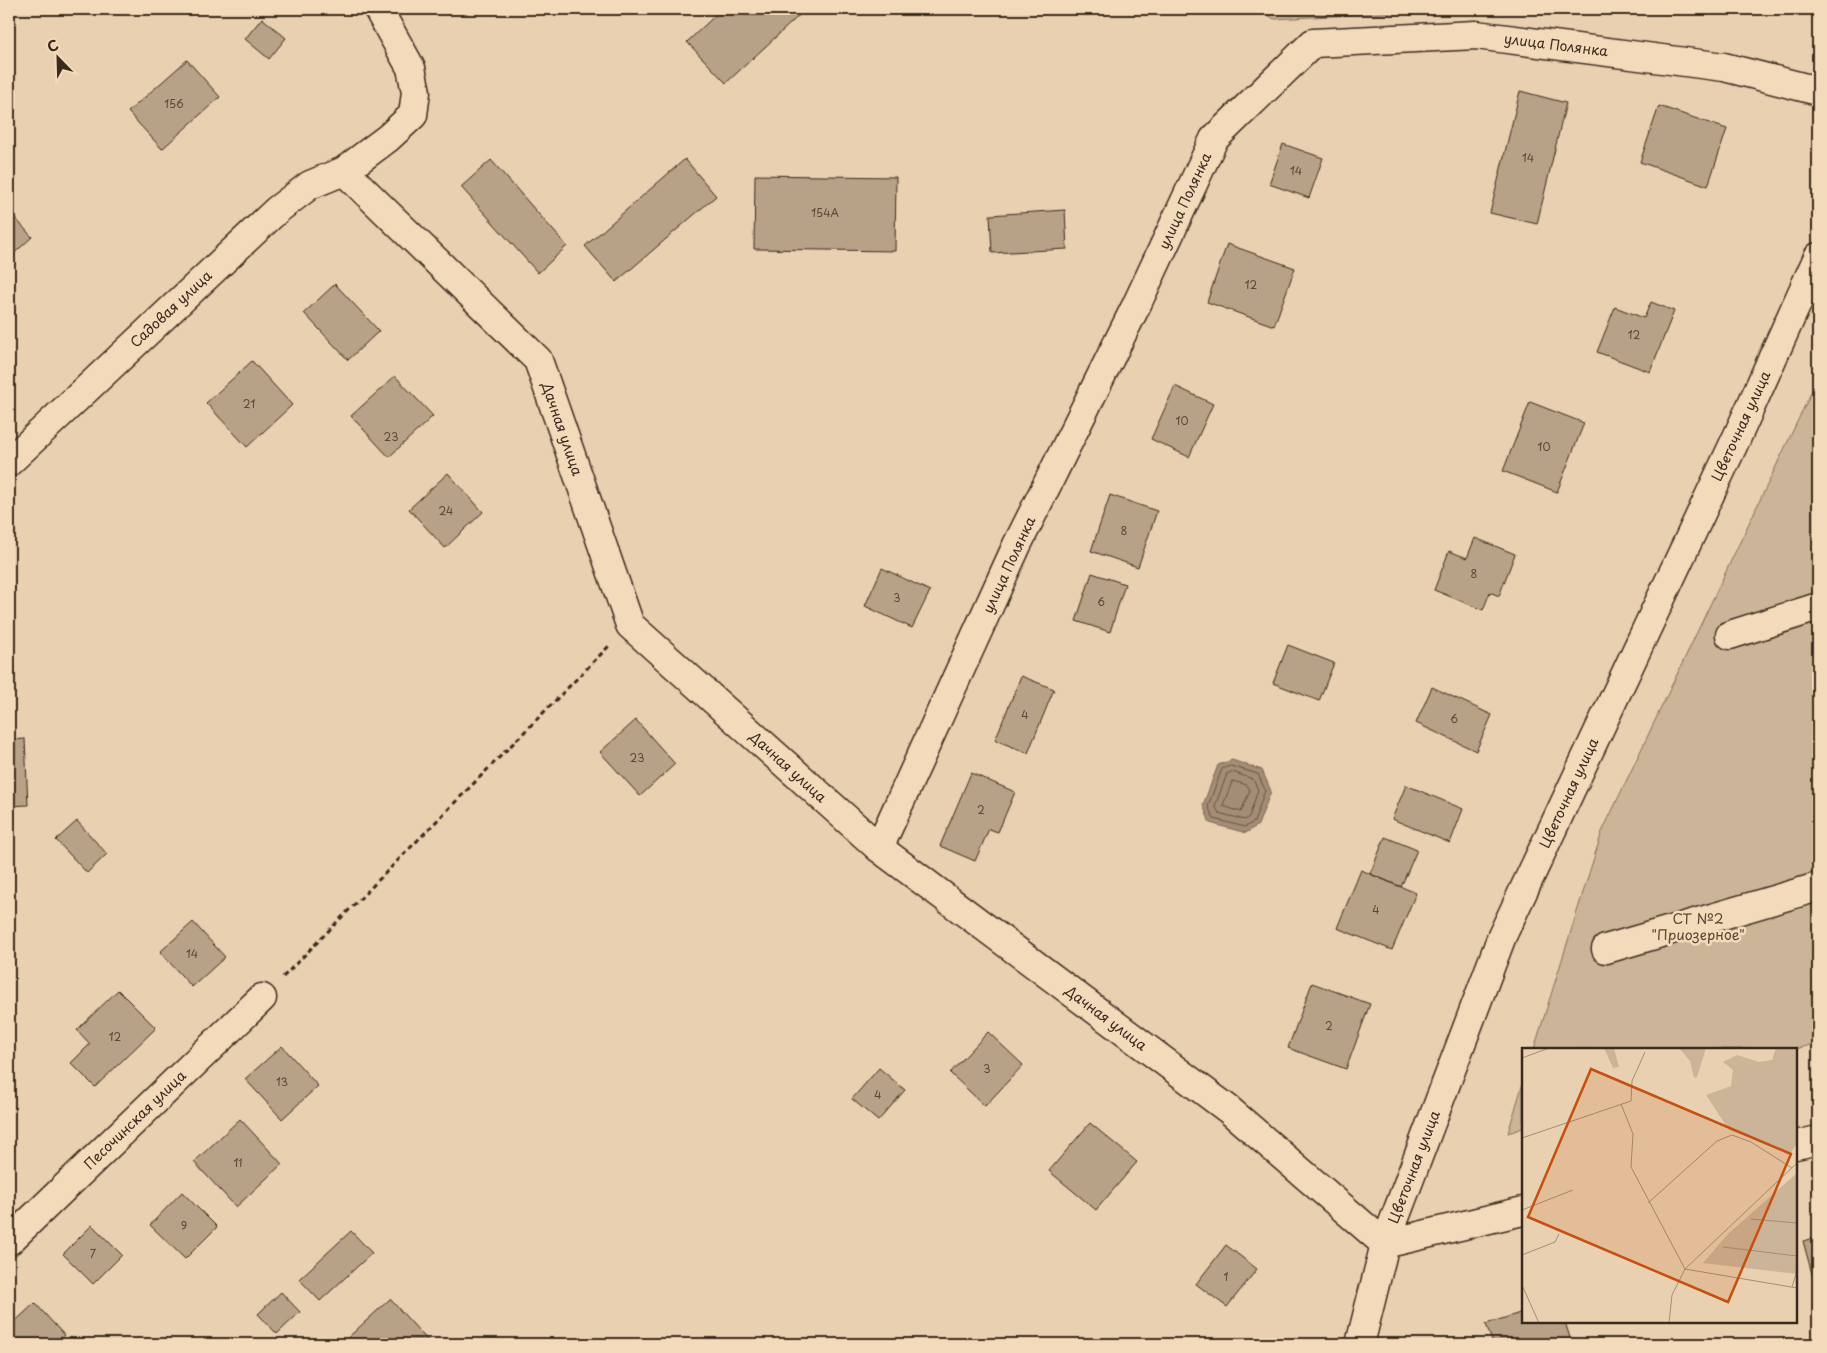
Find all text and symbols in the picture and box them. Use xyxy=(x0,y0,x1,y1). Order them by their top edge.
street label: улица Полянка xyxy=(1503,28,1610,61)
north arrow xyxy=(32,32,82,82)
text: С xyxy=(44,34,62,57)
house number: 156 xyxy=(164,95,184,112)
street label: улица Полянка xyxy=(1153,149,1216,253)
house number: 14 xyxy=(1522,149,1534,166)
house number: 14 xyxy=(1290,162,1302,179)
house number: 154А xyxy=(811,204,839,221)
street label: Садовая улица xyxy=(125,265,216,352)
house number: 12 xyxy=(1245,276,1258,293)
house number: 12 xyxy=(1628,326,1641,343)
street label: Цветочная улица xyxy=(1706,367,1775,484)
street label: Дачная улица xyxy=(536,378,588,479)
house number: 21 xyxy=(243,395,255,412)
house number: 10 xyxy=(1176,412,1188,429)
house number: 23 xyxy=(384,428,398,445)
house number: 10 xyxy=(1538,438,1550,455)
house number: 24 xyxy=(439,502,453,519)
street label: улица Полянка xyxy=(977,513,1040,617)
house number: 8 xyxy=(1121,522,1128,539)
house number: 8 xyxy=(1471,565,1478,582)
house number: 3 xyxy=(893,589,901,606)
house number: 6 xyxy=(1097,593,1105,610)
house number: 4 xyxy=(1021,706,1029,723)
house number: 6 xyxy=(1450,710,1458,727)
street label: Дачная улица xyxy=(744,726,832,807)
street label: Цветочная улица xyxy=(1534,734,1603,851)
house number: 23 xyxy=(630,749,644,766)
house number: 2 xyxy=(977,801,985,818)
house number: 4 xyxy=(1372,901,1380,918)
park label: СТ №2 "Приозерное" xyxy=(1651,908,1745,945)
house number: 14 xyxy=(186,945,198,962)
street label: Дачная улица xyxy=(1060,979,1152,1055)
house number: 2 xyxy=(1325,1017,1333,1034)
house number: 12 xyxy=(109,1028,122,1045)
inset map xyxy=(1522,1048,1797,1323)
house number: 3 xyxy=(983,1060,991,1077)
street label: Песочинская улица xyxy=(79,1065,191,1174)
house number: 13 xyxy=(276,1073,288,1090)
house number: 4 xyxy=(874,1086,882,1103)
street label: Цветочная улица xyxy=(1382,1107,1445,1226)
house number: 11 xyxy=(233,1154,243,1171)
house number: 9 xyxy=(181,1217,187,1234)
house number: 7 xyxy=(90,1245,96,1262)
house number: 1 xyxy=(1224,1268,1229,1285)

